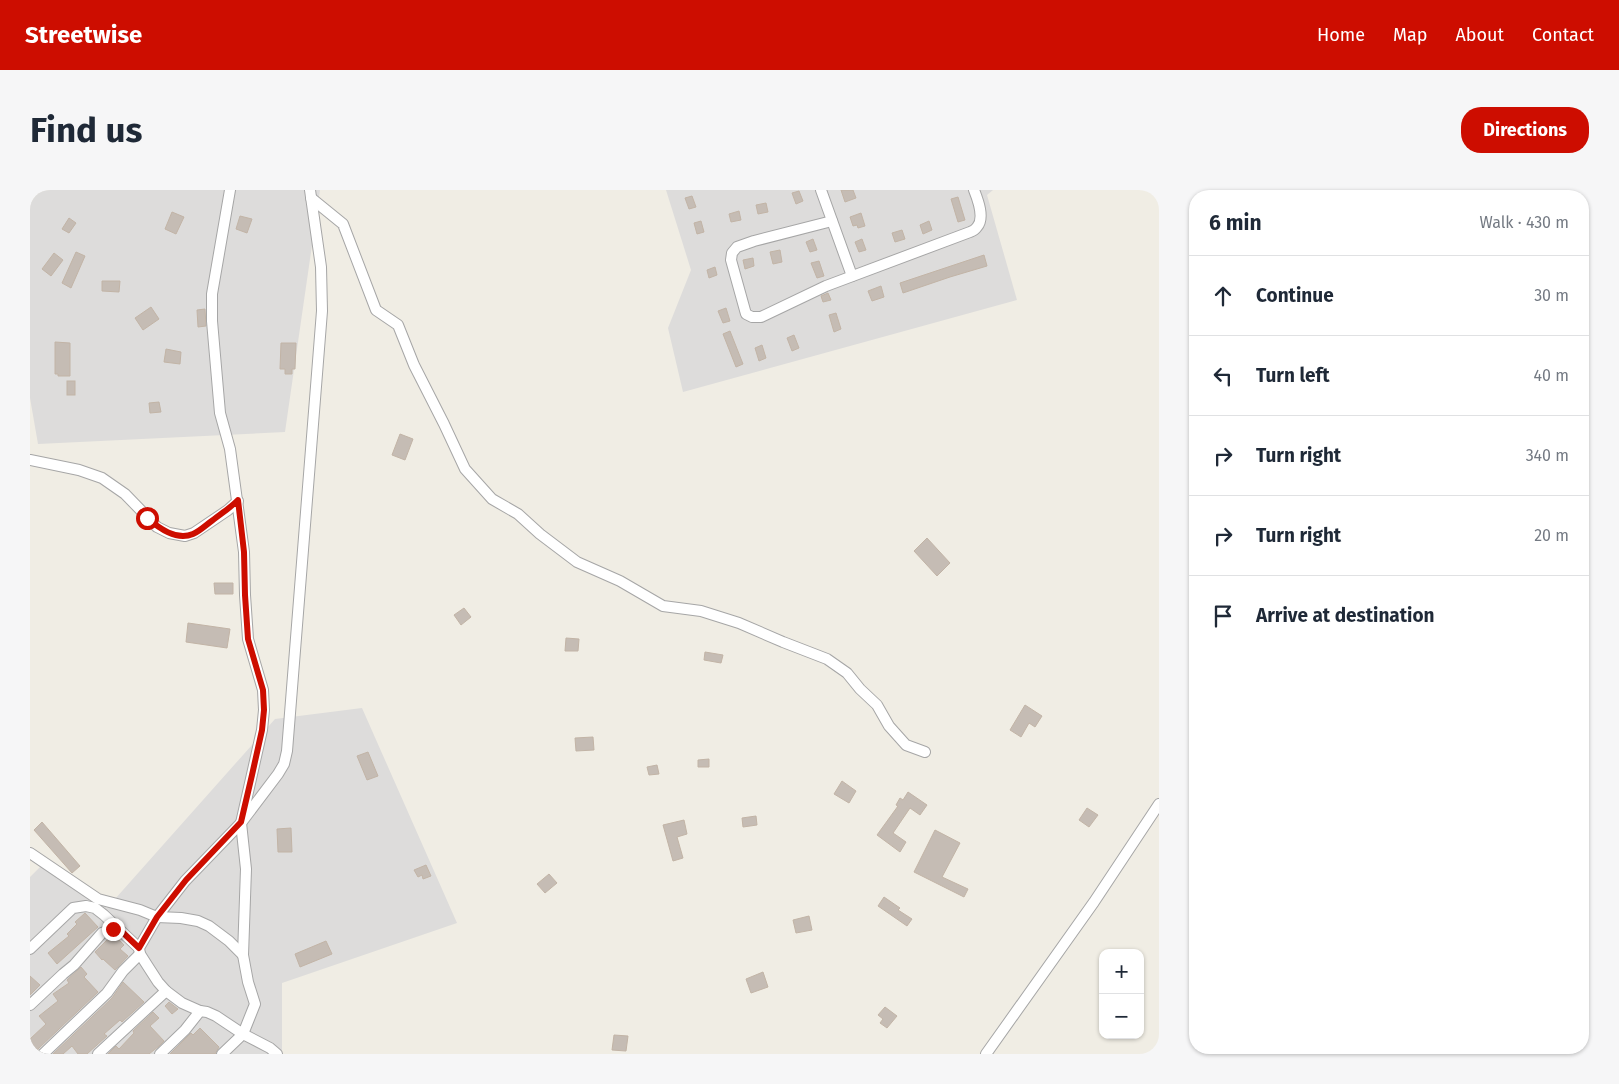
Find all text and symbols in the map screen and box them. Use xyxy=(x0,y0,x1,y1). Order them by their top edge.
text: Streetwise xyxy=(25,21,142,49)
text: Home xyxy=(1317,24,1365,46)
text: Map xyxy=(1393,24,1427,46)
text: About xyxy=(1455,24,1504,46)
text: Contact xyxy=(1532,24,1594,46)
button: Directions xyxy=(1461,107,1589,153)
text: Find us xyxy=(30,109,142,151)
text: 6 min xyxy=(1209,210,1262,236)
text: Walk · 430 m xyxy=(1479,213,1569,232)
icon: ahead xyxy=(1209,282,1237,310)
text: Continue xyxy=(1256,284,1334,307)
text: 30 m xyxy=(1534,286,1569,305)
icon: left xyxy=(1209,362,1237,390)
text: Turn left xyxy=(1256,364,1330,387)
text: 40 m xyxy=(1534,366,1569,385)
icon: right xyxy=(1209,442,1237,470)
text: Turn right xyxy=(1256,444,1341,467)
text: 340 m xyxy=(1526,446,1569,465)
route start xyxy=(136,507,159,530)
icon: right xyxy=(1209,522,1237,550)
text: Turn right xyxy=(1256,524,1341,547)
text: 20 m xyxy=(1534,526,1569,545)
icon: arrive xyxy=(1209,602,1237,630)
text: Arrive at destination xyxy=(1256,604,1435,627)
route end xyxy=(102,918,125,941)
map controls xyxy=(1099,949,1144,1039)
button: + xyxy=(1099,949,1144,994)
button: − xyxy=(1099,994,1144,1039)

